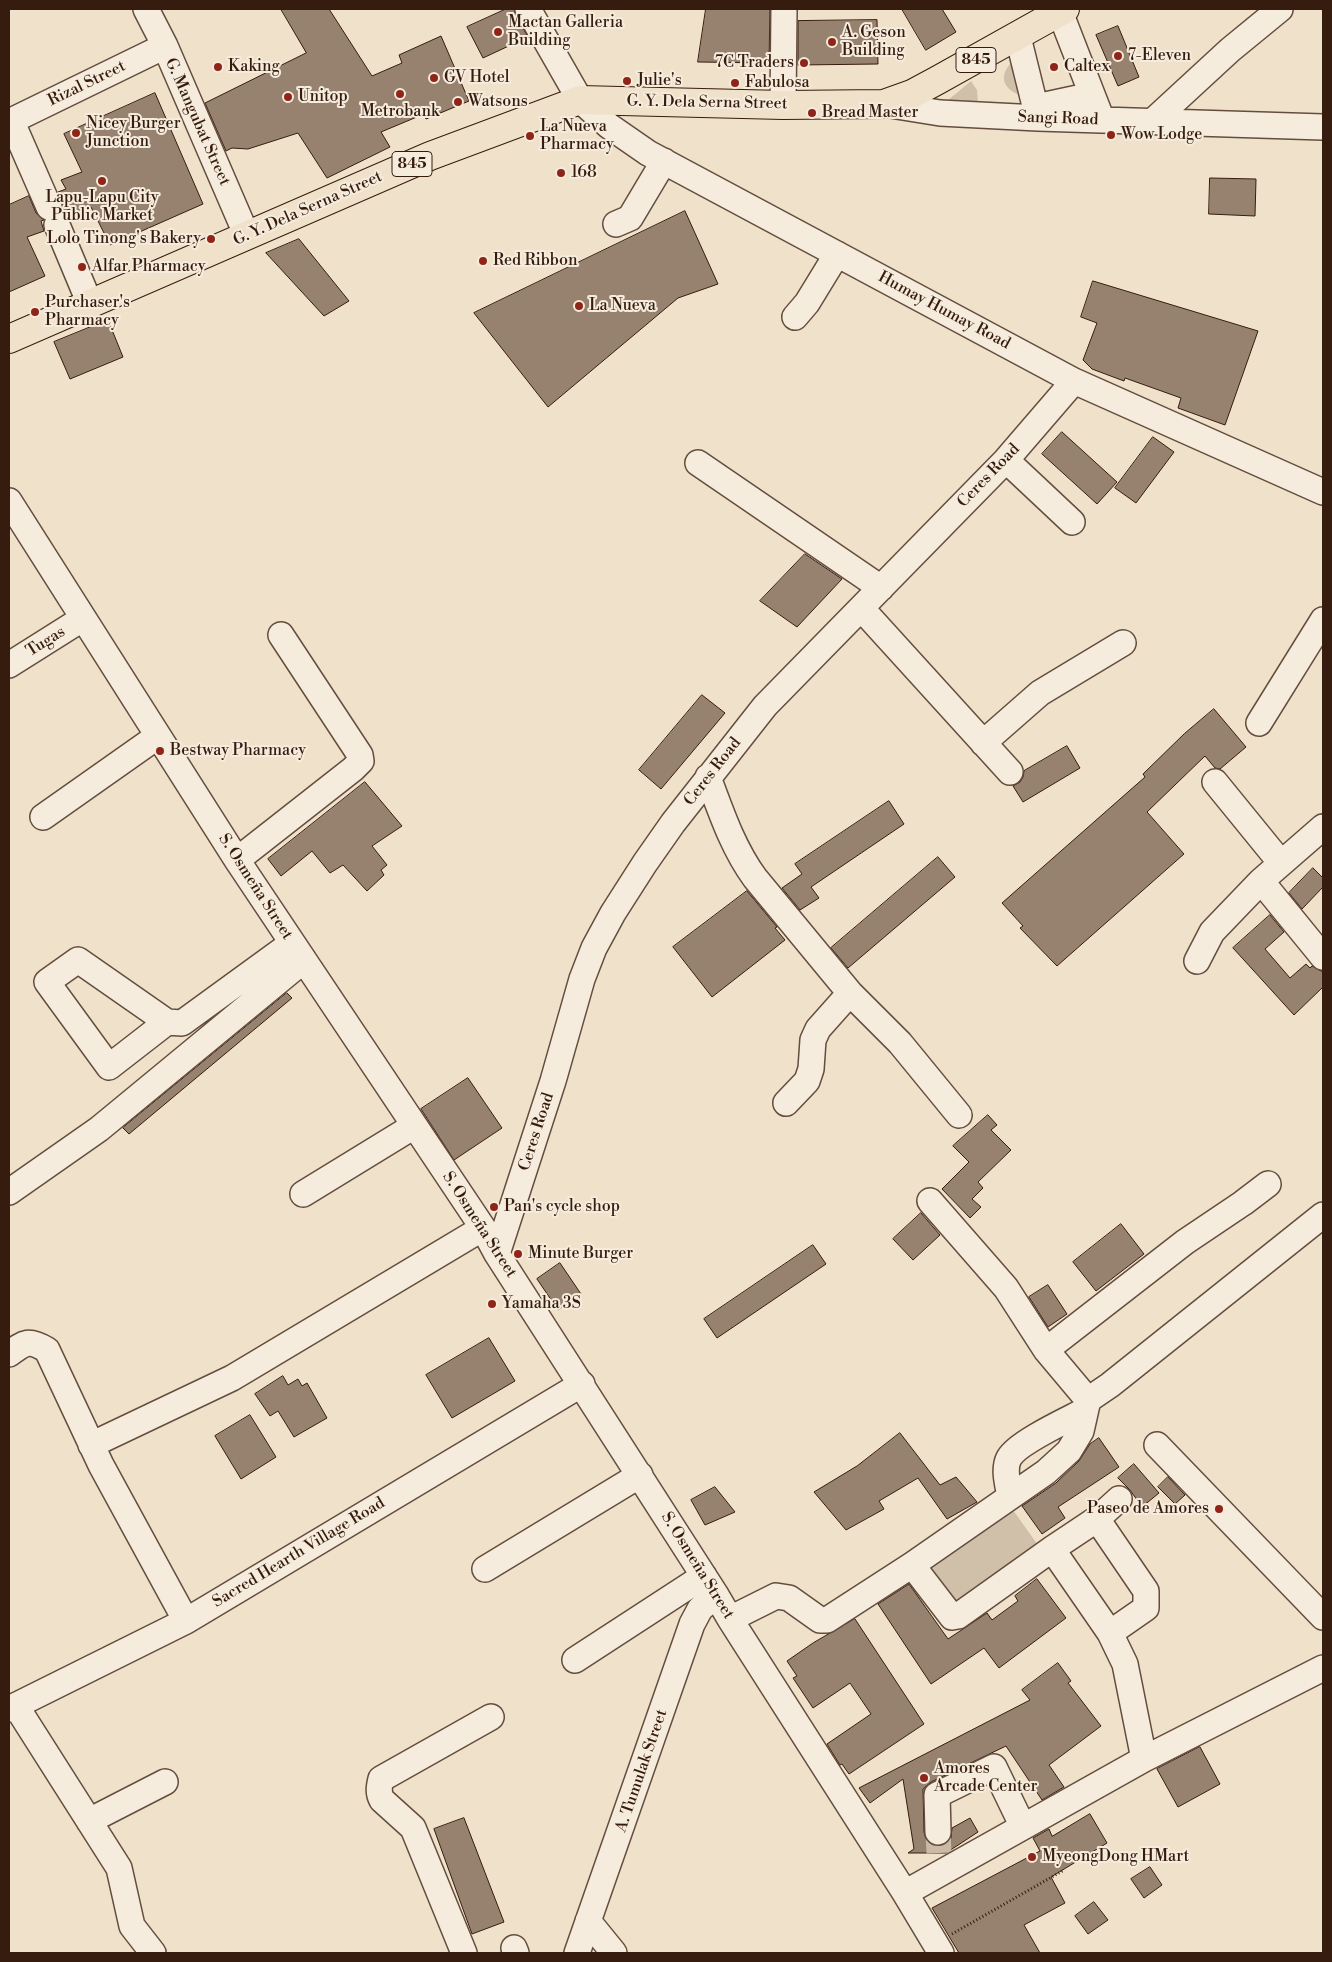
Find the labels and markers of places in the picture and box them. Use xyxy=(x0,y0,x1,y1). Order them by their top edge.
place label: Mactan Galleria Building xyxy=(508,13,623,51)
place label: A. Geson Building xyxy=(842,23,906,61)
marker: Mactan Galleria Building xyxy=(492,26,504,38)
marker: A. Geson Building xyxy=(826,36,838,48)
place label: 7-Eleven xyxy=(1128,46,1191,66)
marker: 7-Eleven xyxy=(1112,50,1124,62)
place label: 7C Traders xyxy=(715,53,794,73)
place label: Kaking xyxy=(228,57,280,77)
marker: 7C Traders xyxy=(798,57,810,69)
place label: Caltex xyxy=(1064,57,1109,77)
marker: Kaking xyxy=(212,61,224,73)
marker: Caltex xyxy=(1048,61,1060,73)
place label: GV Hotel xyxy=(444,68,510,88)
place label: Julie's xyxy=(637,71,682,91)
marker: GV Hotel xyxy=(428,72,440,84)
place label: Fabulosa xyxy=(745,73,810,93)
marker: Julie's xyxy=(621,75,633,87)
marker: Fabulosa xyxy=(729,77,741,89)
place label: Unitop xyxy=(298,87,348,107)
marker: Metrobank xyxy=(394,88,406,100)
marker: Unitop xyxy=(282,91,294,103)
place label: Watsons xyxy=(468,92,528,112)
marker: Watsons xyxy=(452,96,464,108)
place label: Metrobank xyxy=(361,102,439,122)
place label: Bread Master xyxy=(822,103,918,123)
marker: Bread Master xyxy=(806,107,818,119)
place label: Nicey Burger Junction xyxy=(86,114,181,152)
place label: La Nueva Pharmacy xyxy=(540,117,614,155)
place label: Wow Lodge xyxy=(1121,125,1202,145)
marker: Nicey Burger Junction xyxy=(70,127,82,139)
marker: Wow Lodge xyxy=(1105,129,1117,141)
marker: La Nueva Pharmacy xyxy=(524,130,536,142)
place label: 168 xyxy=(571,163,597,183)
marker: 168 xyxy=(555,167,567,179)
marker: Lapu-Lapu City Public Market xyxy=(96,175,108,187)
place label: Lapu-Lapu City Public Market xyxy=(45,188,159,226)
place label: Lolo Tinong's Bakery xyxy=(47,229,201,249)
marker: Lolo Tinong's Bakery xyxy=(205,233,217,245)
place label: Red Ribbon xyxy=(493,251,577,271)
marker: Red Ribbon xyxy=(477,255,489,267)
place label: Alfar Pharmacy xyxy=(92,257,206,277)
marker: Alfar Pharmacy xyxy=(76,261,88,273)
place label: Purchaser's Pharmacy xyxy=(45,293,130,331)
place label: La Nueva xyxy=(589,296,656,316)
marker: La Nueva xyxy=(573,300,585,312)
marker: Purchaser's Pharmacy xyxy=(29,306,41,318)
place label: Bestway Pharmacy xyxy=(170,741,306,761)
marker: Bestway Pharmacy xyxy=(154,745,166,757)
place label: Pan's cycle shop xyxy=(504,1197,620,1217)
marker: Pan's cycle shop xyxy=(488,1201,500,1213)
place label: Minute Burger xyxy=(528,1244,633,1264)
marker: Minute Burger xyxy=(512,1248,524,1260)
place label: Yamaha 3S xyxy=(502,1294,581,1314)
marker: Yamaha 3S xyxy=(486,1298,498,1310)
place label: Paseo de Amores xyxy=(1087,1499,1209,1519)
marker: Paseo de Amores xyxy=(1213,1503,1225,1515)
place label: Amores Arcade Center xyxy=(934,1759,1037,1797)
marker: Amores Arcade Center xyxy=(918,1772,930,1784)
place label: MyeongDong HMart xyxy=(1042,1847,1189,1867)
marker: MyeongDong HMart xyxy=(1026,1851,1038,1863)

